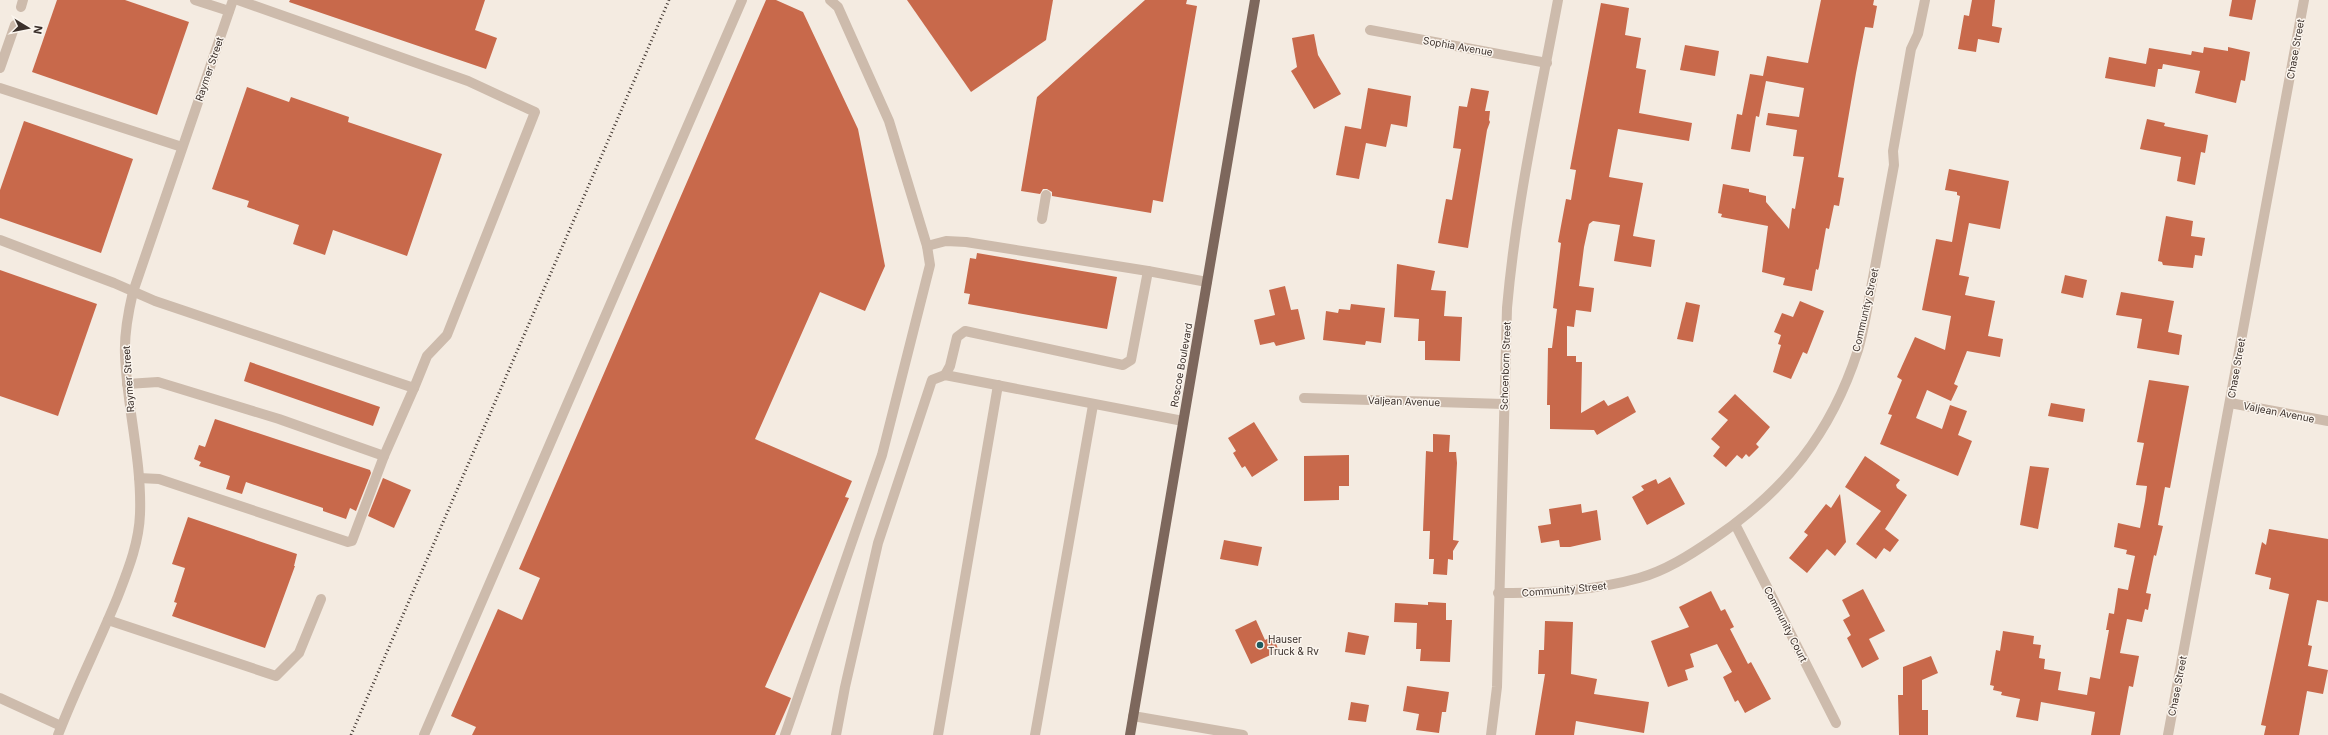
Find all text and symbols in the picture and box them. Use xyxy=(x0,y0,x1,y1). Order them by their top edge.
north arrow xyxy=(8,8,48,48)
street label: Chase Street xyxy=(2284,17,2306,80)
text: N xyxy=(30,24,45,35)
street label: Sophia Avenue xyxy=(1422,34,1494,58)
street label: Raymer Street xyxy=(192,35,226,103)
street label: Community Street xyxy=(1850,266,1881,353)
street label: Schoenborn Street xyxy=(1497,321,1513,411)
street label: Roscoe Boulevard xyxy=(1168,322,1194,408)
street label: Chase Street xyxy=(2225,336,2247,399)
street label: Raymer Street xyxy=(120,345,136,413)
street label: Valjean Avenue xyxy=(1368,394,1440,408)
street label: Valjean Avenue xyxy=(2242,399,2316,425)
street label: Community Street xyxy=(1521,579,1608,599)
street label: Community Court xyxy=(1762,584,1811,665)
place label: Hauser Truck & Rv xyxy=(1268,633,1319,657)
marker: Hauser Truck & Rv xyxy=(1255,640,1265,650)
street label: Chase Street xyxy=(2165,654,2189,717)

